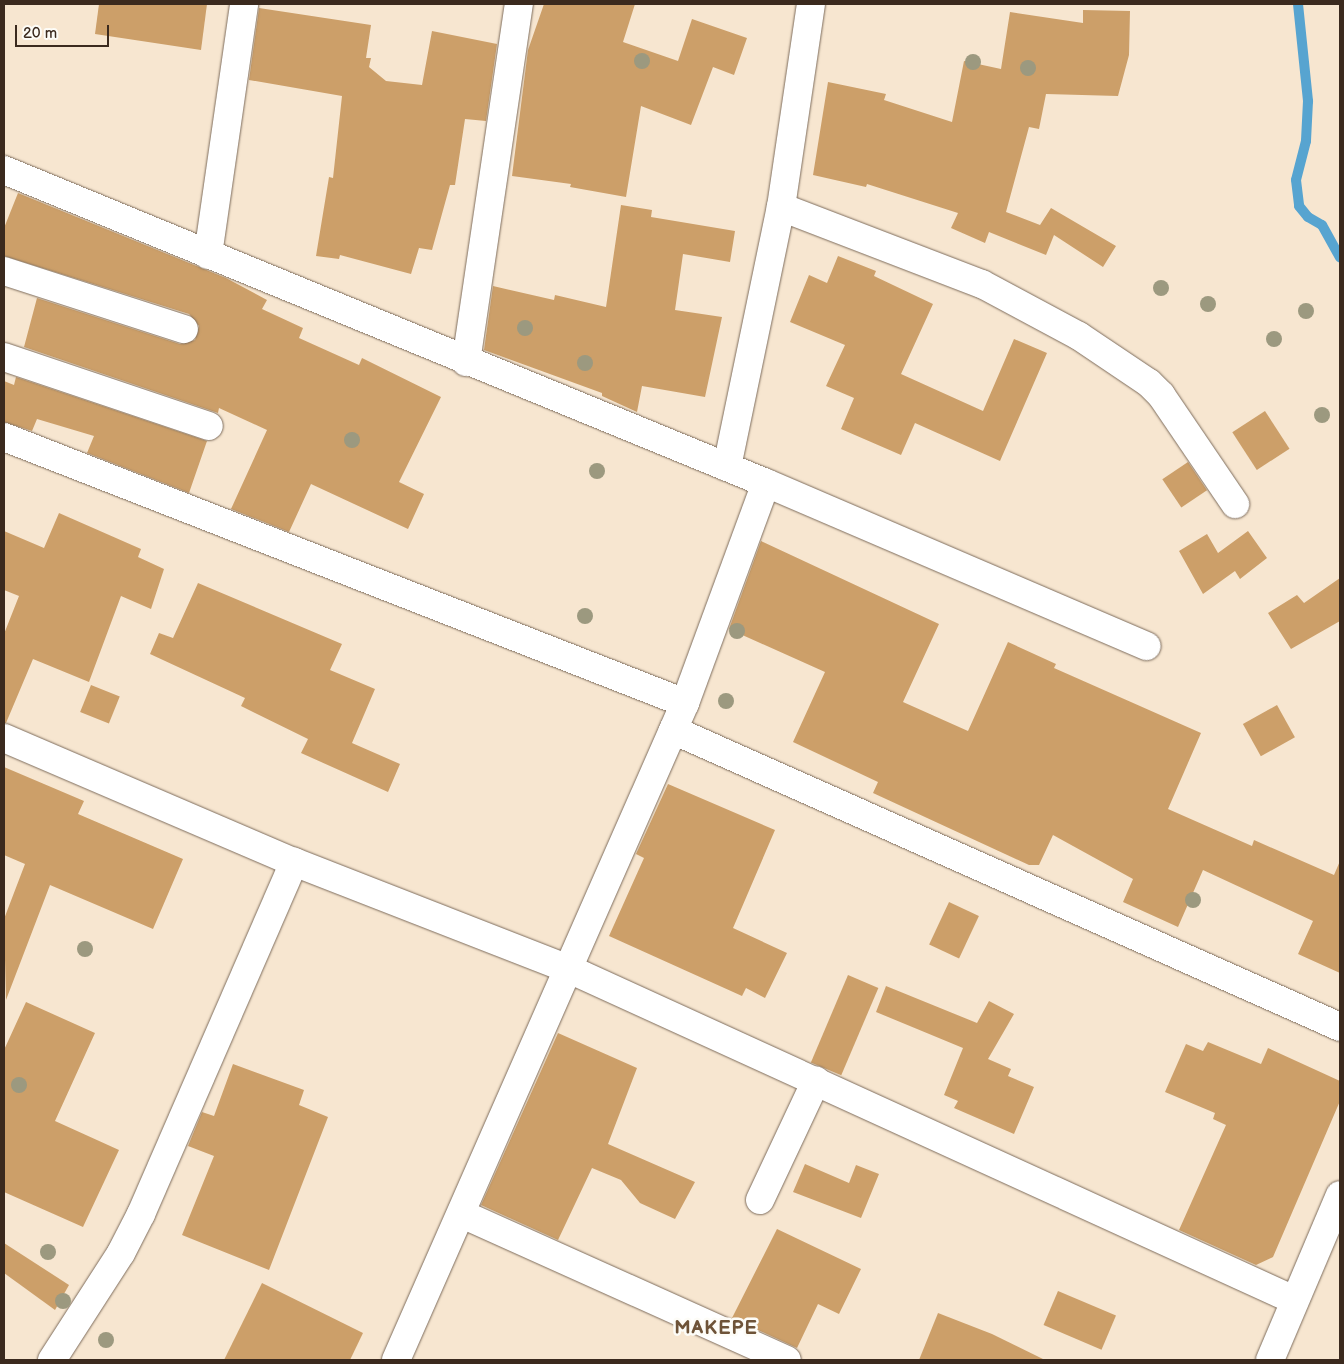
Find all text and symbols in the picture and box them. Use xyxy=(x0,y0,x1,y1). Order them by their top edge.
scale bar xyxy=(18,15,111,47)
text: 20 m xyxy=(23,24,57,43)
district label: MAKEPE xyxy=(673,1318,759,1340)

